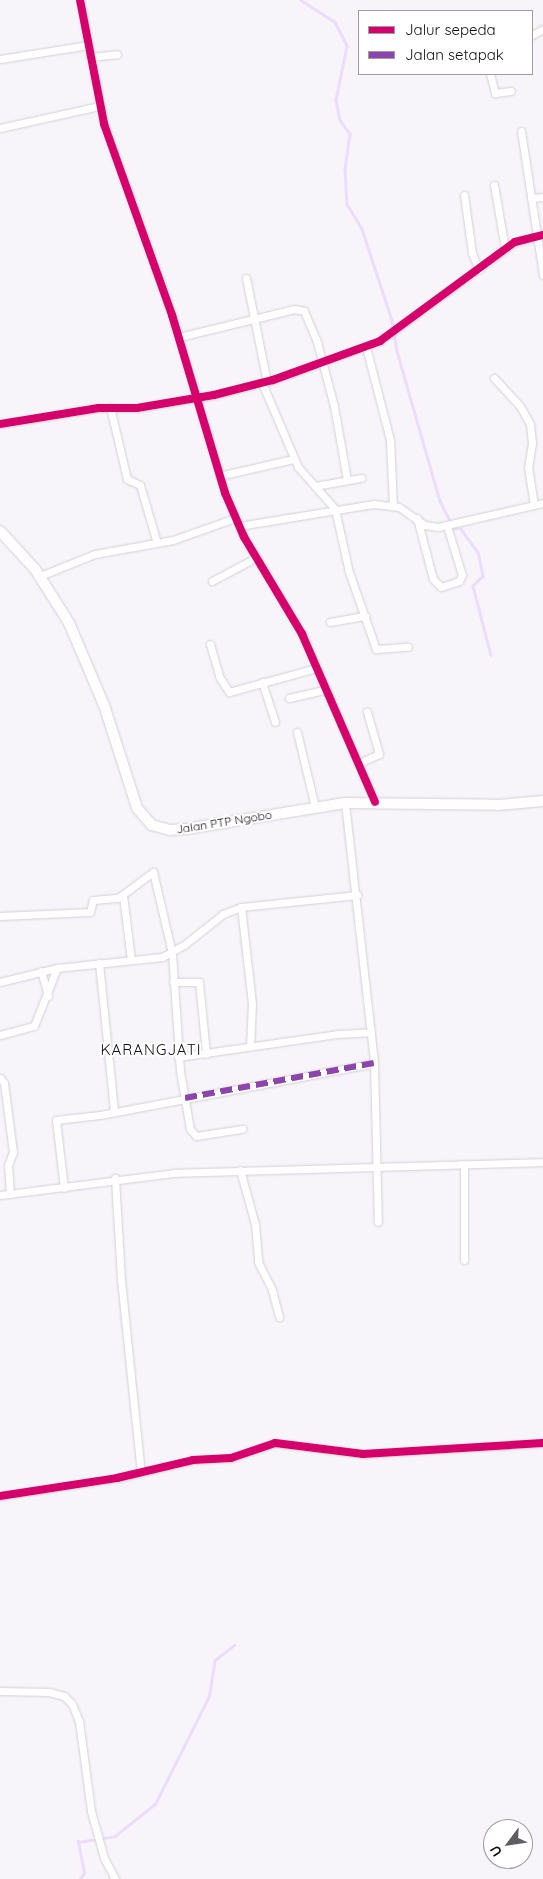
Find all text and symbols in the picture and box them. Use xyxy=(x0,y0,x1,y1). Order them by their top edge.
legend xyxy=(358,10,533,75)
text: Jalur sepeda xyxy=(405,20,496,39)
text: Jalan setapak xyxy=(405,45,504,64)
street label: Jalan PTP Ngobo xyxy=(175,807,273,837)
district label: KARANGJATI xyxy=(99,1041,203,1059)
north arrow xyxy=(483,1819,533,1869)
text: U xyxy=(486,1842,506,1860)

